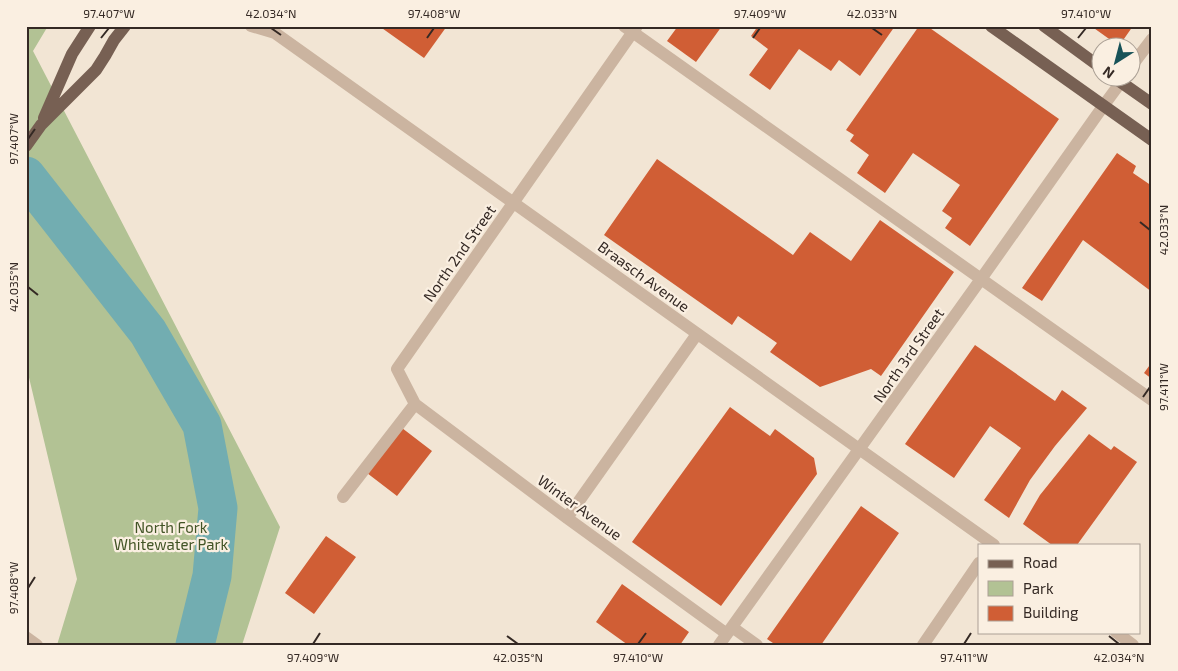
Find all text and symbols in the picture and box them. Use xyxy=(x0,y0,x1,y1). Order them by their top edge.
text: 97.407°W xyxy=(83,6,135,20)
text: 42.034°N xyxy=(246,6,296,20)
text: 97.408°W xyxy=(408,6,460,20)
text: 97.409°W xyxy=(734,6,786,20)
text: 42.033°N xyxy=(847,6,897,20)
text: 97.410°W xyxy=(1061,6,1111,20)
north arrow xyxy=(1090,38,1140,88)
text: N xyxy=(1099,63,1117,83)
text: 97.407°W xyxy=(6,113,20,165)
street label: North 2nd Street xyxy=(419,201,499,305)
text: 42.033°N xyxy=(1156,205,1170,255)
street label: Braasch Avenue xyxy=(595,237,693,315)
text: 42.035°N xyxy=(6,262,20,312)
street label: North 3rd Street xyxy=(869,304,947,406)
text: 97.411°W xyxy=(1156,363,1170,411)
street label: Winter Avenue xyxy=(535,471,625,543)
park label: North Fork Whitewater Park xyxy=(114,518,229,553)
legend xyxy=(978,544,1140,634)
text: Road xyxy=(1023,553,1058,571)
text: 97.408°W xyxy=(6,562,20,614)
text: Park xyxy=(1023,579,1054,597)
text: Building xyxy=(1023,603,1079,621)
text: 97.409°W xyxy=(287,650,339,664)
text: 42.035°N xyxy=(493,650,543,664)
text: 97.410°W xyxy=(613,650,663,664)
text: 97.411°W xyxy=(940,650,988,664)
text: 42.034°N xyxy=(1094,650,1144,664)

